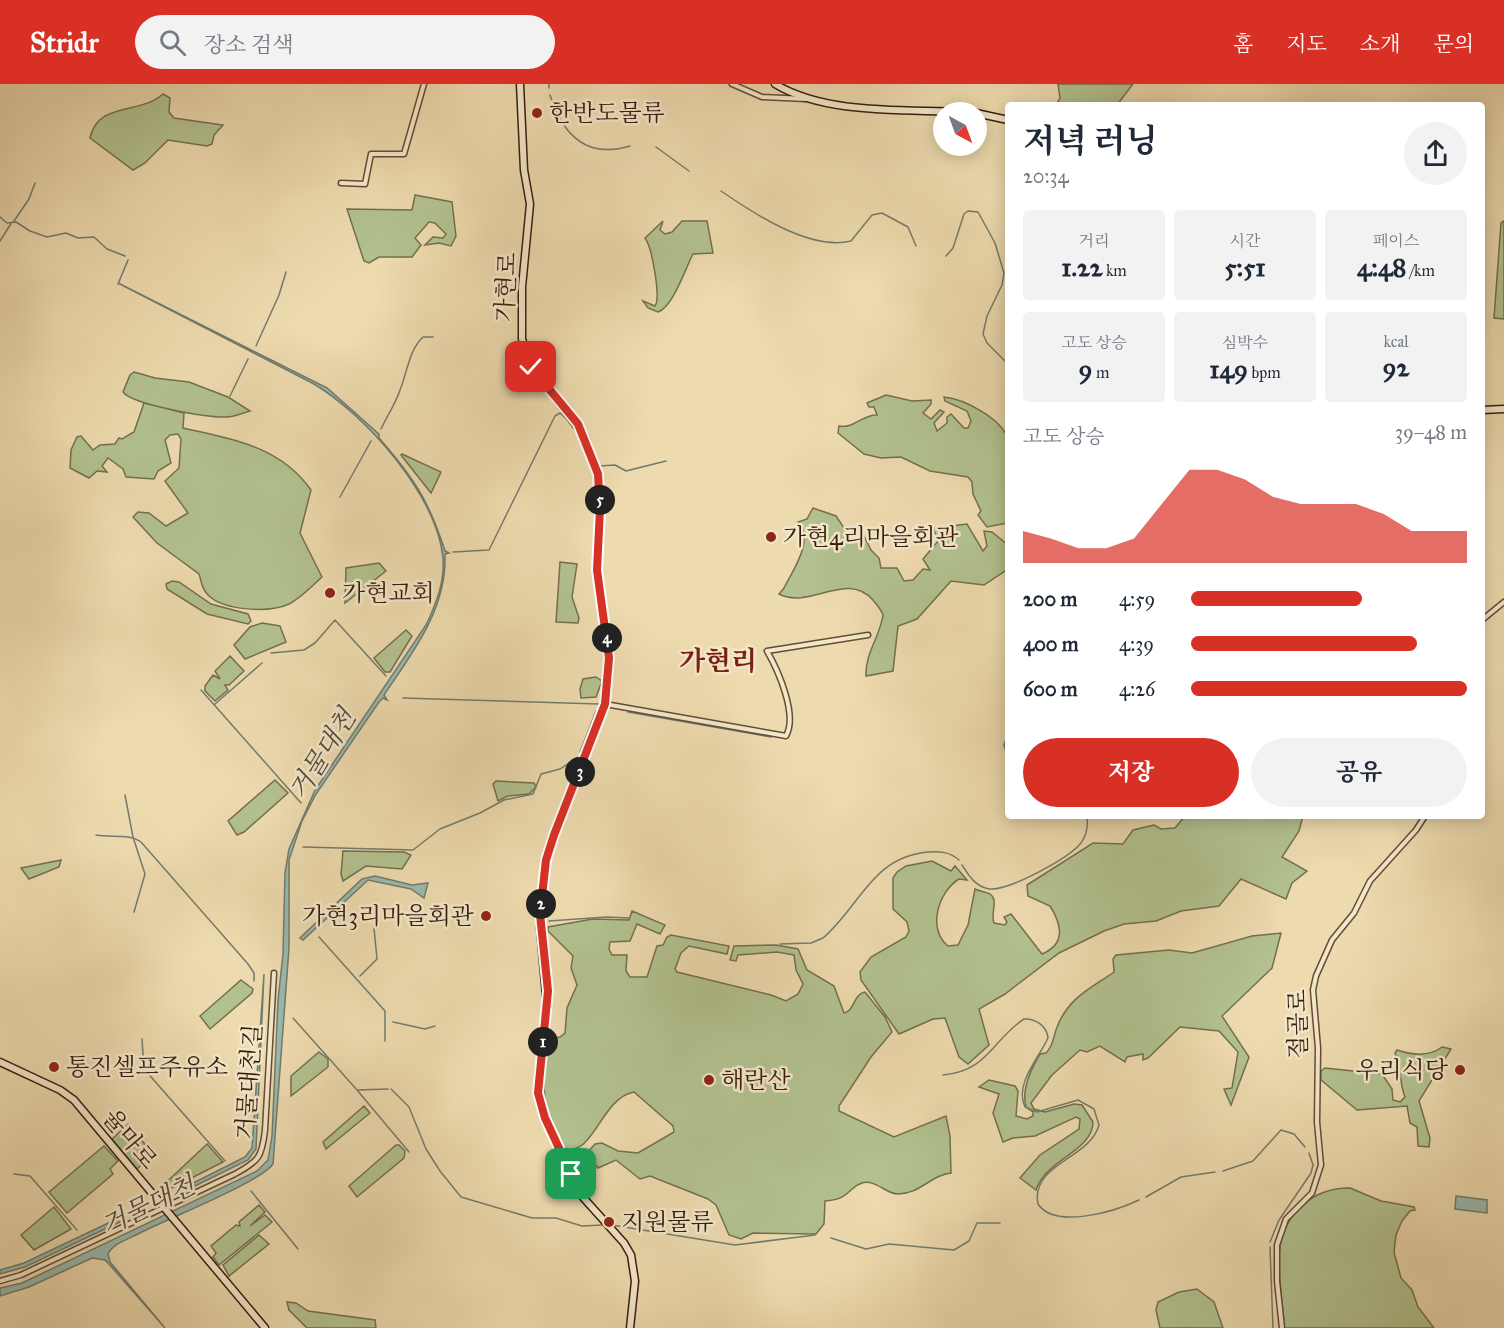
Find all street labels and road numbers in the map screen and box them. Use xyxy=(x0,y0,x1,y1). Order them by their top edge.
street label: 가현로 xyxy=(489,251,523,323)
street label: 절골로 xyxy=(1282,989,1314,1059)
street label: 거물대천길 xyxy=(230,1023,268,1141)
street label: 율마로 xyxy=(96,1103,164,1175)

